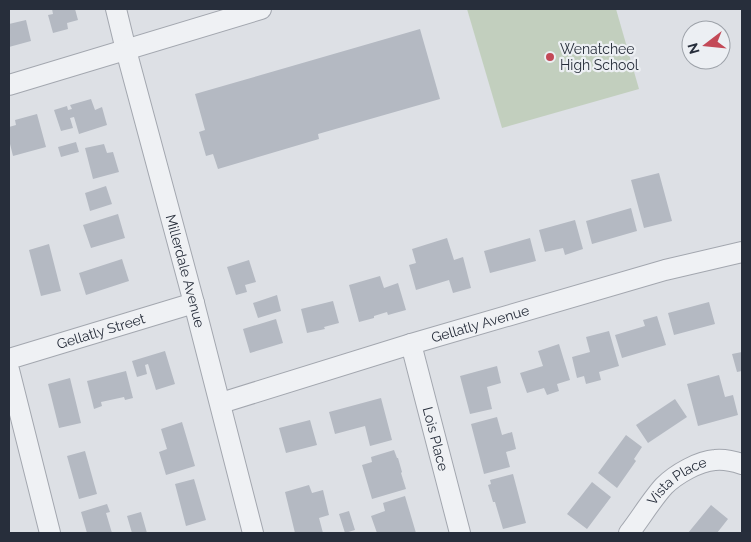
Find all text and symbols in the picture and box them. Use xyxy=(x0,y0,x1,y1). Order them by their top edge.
north arrow xyxy=(681,20,731,70)
place label: Wenatchee High School xyxy=(560,41,639,73)
text: N xyxy=(684,41,703,56)
marker: Wenatchee High School xyxy=(544,51,556,63)
street label: Millerdale Avenue xyxy=(163,213,208,329)
street label: Gellatly Avenue xyxy=(429,302,531,346)
street label: Gellatly Street xyxy=(55,310,147,352)
street label: Lois Place xyxy=(420,405,452,473)
street label: Vista Place xyxy=(644,454,709,508)

